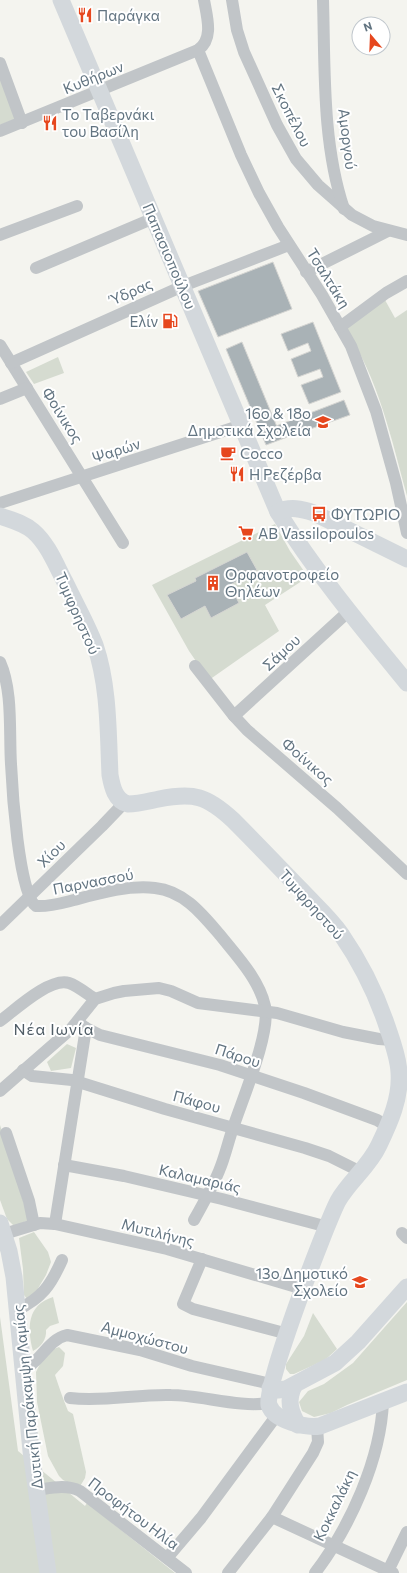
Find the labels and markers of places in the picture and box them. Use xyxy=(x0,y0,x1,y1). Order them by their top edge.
restaurant icon: Παράγκα xyxy=(76,6,94,24)
place label: Παράγκα xyxy=(97,6,160,24)
place label: Το Ταβερνάκι του Βασίλη xyxy=(62,105,155,140)
restaurant icon: Το Ταβερνάκι του Βασίλη xyxy=(41,114,59,132)
place label: Ελίν xyxy=(129,312,158,330)
fuel station icon: Ελίν xyxy=(161,312,179,330)
place label: 16ο & 18ο Δημοτικά Σχολεία xyxy=(188,404,311,439)
school or university icon: 16ο & 18ο Δημοτικά Σχολεία xyxy=(314,413,332,431)
cafe icon: Cocco xyxy=(219,444,237,462)
place label: Cocco xyxy=(240,444,283,462)
restaurant icon: Η Ρεζέρβα xyxy=(228,465,246,483)
place label: Η Ρεζέρβα xyxy=(249,465,322,483)
bus stop icon: ΦΥΤΩΡΙΟ xyxy=(310,505,328,523)
place label: ΦΥΤΩΡΙΟ xyxy=(331,505,400,523)
supermarket icon: AB Vassilopoulos xyxy=(237,524,255,542)
place label: AB Vassilopoulos xyxy=(258,524,374,542)
place label: Ορφανοτροφείο Θηλέων xyxy=(225,565,339,600)
building icon: Ορφανοτροφείο Θηλέων xyxy=(204,574,222,592)
place label: 13ο Δημοτικό Σχολείο xyxy=(256,1264,348,1299)
school or university icon: 13ο Δημοτικό Σχολείο xyxy=(351,1273,369,1291)

